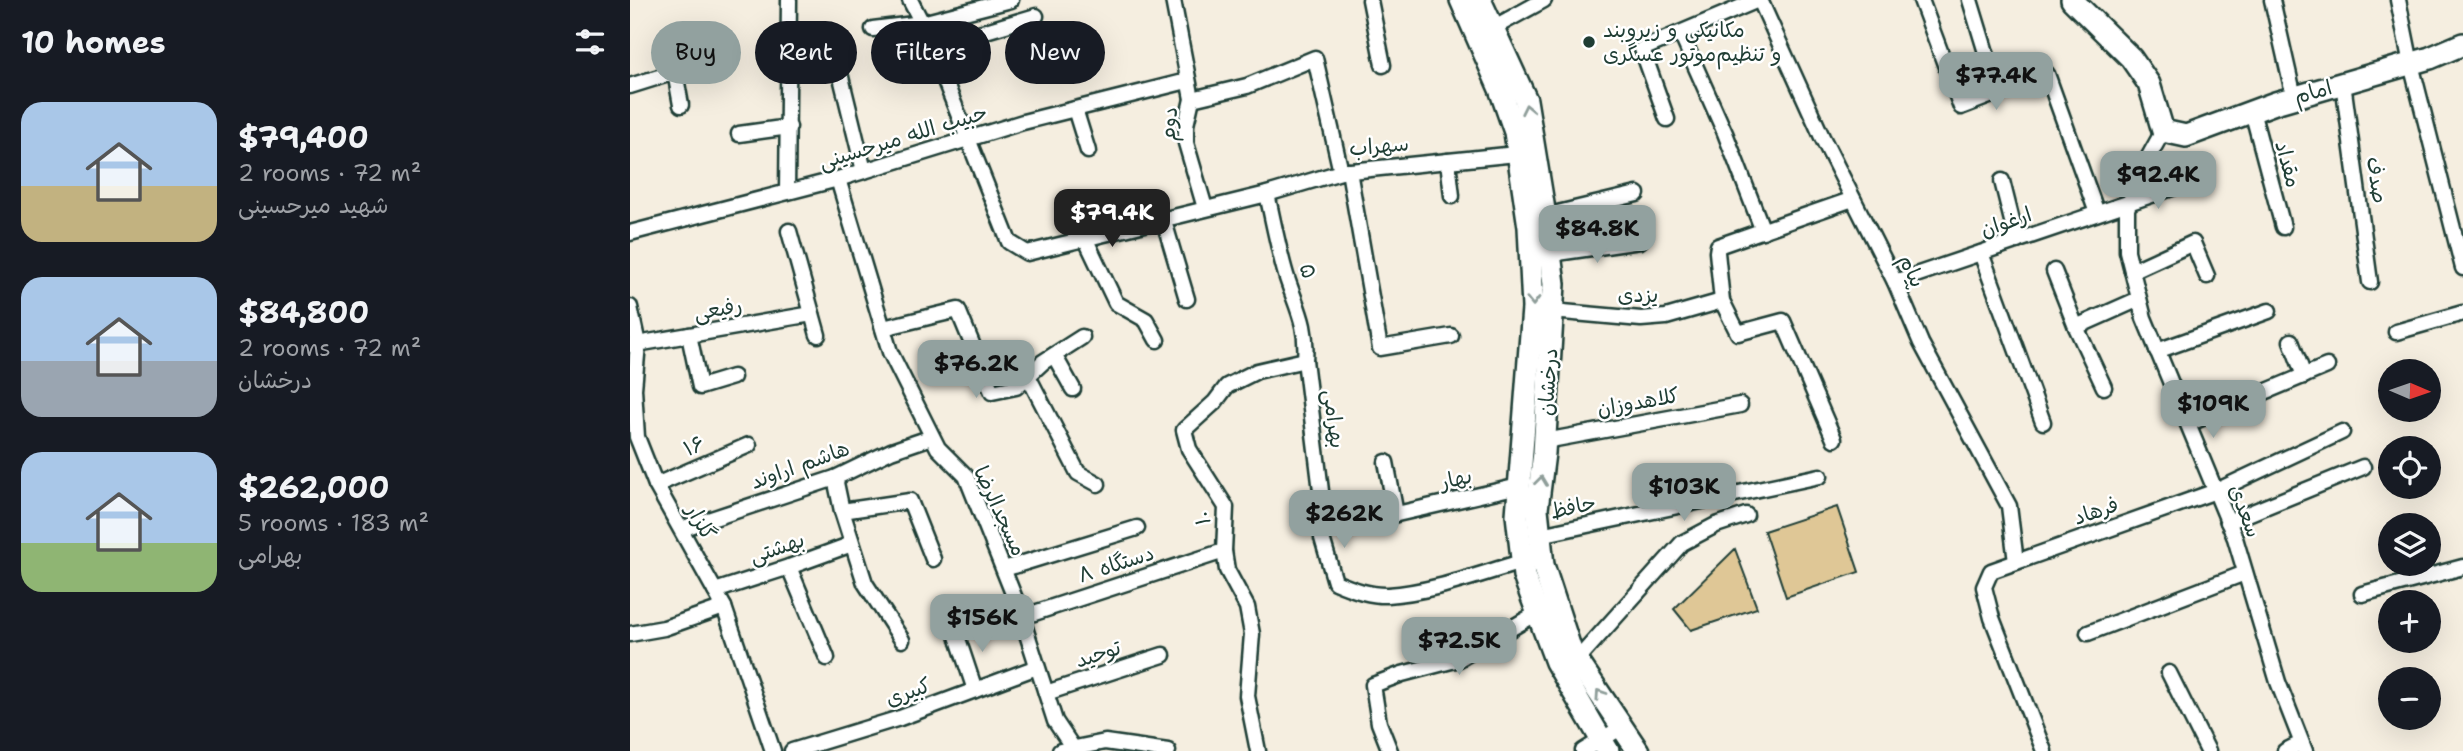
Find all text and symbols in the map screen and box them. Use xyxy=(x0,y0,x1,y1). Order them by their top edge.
place label: مکانیکی و زیروبند و تنظیم‌موتور عسگری xyxy=(1603,16,1781,70)
chip: Buy xyxy=(651,21,741,84)
chip: Rent xyxy=(755,21,857,84)
chip: Filters xyxy=(871,21,991,84)
chip: New xyxy=(1005,21,1105,84)
text: 10 homes xyxy=(21,22,166,63)
icon: filters xyxy=(571,23,609,61)
marker: مکانیکی و زیروبند و تنظیم‌موتور عسگری xyxy=(1581,34,1597,50)
pin: $77.4K xyxy=(1939,52,2053,112)
text: $77.4K xyxy=(1955,60,2037,90)
street label: امام xyxy=(2291,73,2336,113)
street label: حبیب الله میرحسینی xyxy=(815,98,991,176)
one-way arrow xyxy=(1520,103,1535,115)
street label: دوم xyxy=(1154,106,1186,142)
text: $79,400 xyxy=(238,117,369,158)
street label: سهراب xyxy=(1348,129,1410,163)
icon: home xyxy=(77,130,161,214)
street label: مقداد xyxy=(2268,138,2308,190)
pin: $92.4K xyxy=(2101,152,2215,211)
street label: صدف xyxy=(2360,155,2394,205)
text: 2 rooms · 72 m² xyxy=(238,158,421,188)
text: $92.4K xyxy=(2116,159,2200,189)
text: شهید میرحسینی xyxy=(238,190,388,220)
pin: $79.4K xyxy=(1055,190,1169,249)
text: $79.4K xyxy=(1070,197,1154,227)
street label: ارغوان xyxy=(1977,200,2035,244)
pin: $84.8K xyxy=(1540,205,1654,265)
text: $84.8K xyxy=(1555,213,1639,243)
street label: پیام xyxy=(1890,250,1932,293)
street label: ۵ xyxy=(1292,260,1324,282)
street label: یزدی xyxy=(1618,281,1658,309)
street label: رفیعی xyxy=(692,291,744,327)
text: $84,800 xyxy=(238,292,369,333)
one-way arrow xyxy=(1525,296,1540,307)
icon: home xyxy=(77,305,161,389)
text: 2 rooms · 72 m² xyxy=(238,333,421,363)
pin: $76.2K xyxy=(919,340,1033,400)
street label: درخشان xyxy=(1532,347,1564,417)
text: $76.2K xyxy=(934,348,1018,378)
north arrow xyxy=(2378,359,2441,422)
map controls xyxy=(2378,359,2441,730)
text: درخشان xyxy=(238,365,312,395)
pin: $109K xyxy=(2164,380,2262,440)
street label: کلاهدوزان xyxy=(1595,381,1681,423)
street label: بهرامی xyxy=(1317,388,1351,450)
text: $109K xyxy=(2177,388,2249,418)
street label: ۱۶ xyxy=(679,429,709,463)
street label: هاشم اراوند xyxy=(747,434,854,498)
button: locate xyxy=(2378,436,2441,499)
street label: مسجدالرضا xyxy=(967,461,1033,561)
street label: بهار xyxy=(1435,462,1475,497)
pin: $103K xyxy=(1635,463,1733,523)
text: $262,000 xyxy=(238,467,390,508)
text: $103K xyxy=(1648,471,1720,501)
one-way arrow xyxy=(1533,475,1548,486)
icon: home xyxy=(77,480,161,564)
street label: سعدی xyxy=(2222,480,2268,542)
street label: حافظ xyxy=(1548,489,1598,525)
pin: $262K xyxy=(1295,490,1393,550)
street label: فرهاد xyxy=(2070,490,2122,532)
street label: گلزار xyxy=(678,497,723,545)
text: $262K xyxy=(1305,498,1383,528)
text: 5 rooms · 183 m² xyxy=(238,508,429,538)
street label: ۱۰ xyxy=(1188,510,1218,526)
button: layers xyxy=(2378,513,2441,576)
street label: بهشتی xyxy=(746,526,808,570)
street label: ۸ دستگاه xyxy=(1074,539,1158,589)
text: بهرامی xyxy=(238,540,303,570)
button: + xyxy=(2378,590,2441,653)
pin: $156K xyxy=(933,594,1031,654)
text: $156K xyxy=(946,602,1018,632)
pin: $72.5K xyxy=(1402,618,1516,677)
text: $72.5K xyxy=(1418,625,1500,655)
street label: توحید xyxy=(1072,633,1125,674)
button: − xyxy=(2378,667,2441,730)
street label: کبیری xyxy=(881,671,935,713)
one-way arrow xyxy=(1596,689,1608,702)

